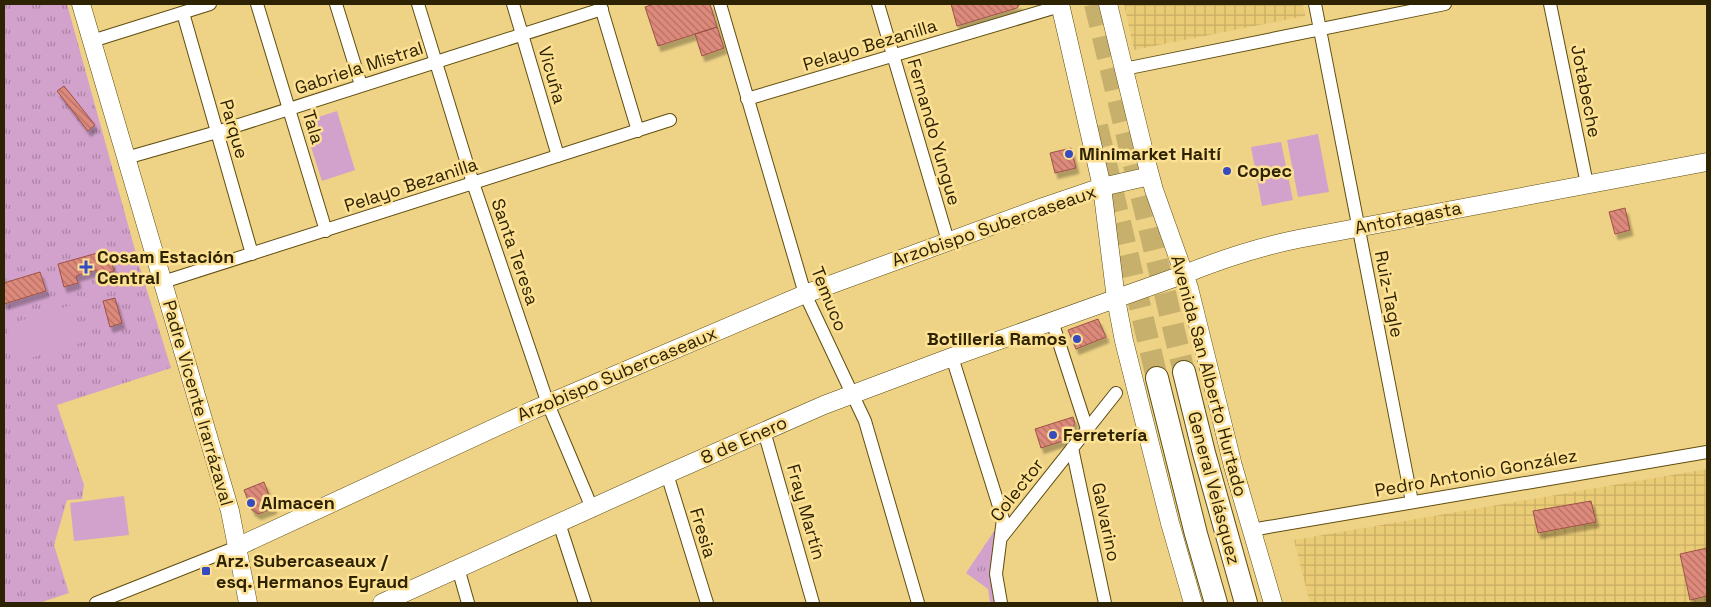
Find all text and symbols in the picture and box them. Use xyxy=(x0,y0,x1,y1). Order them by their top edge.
street label: Pelayo Bezanilla xyxy=(800,13,940,76)
street label: Gabriela Mistral xyxy=(292,36,426,99)
street label: Jotabeche xyxy=(1566,42,1607,139)
street label: Vicuña xyxy=(533,43,572,106)
street label: Fernando Yungue xyxy=(903,56,966,208)
street label: Parque xyxy=(215,97,254,161)
street label: Tala xyxy=(297,107,329,147)
place label: Minimarket Haití xyxy=(1079,142,1221,165)
marker: Minimarket Haití xyxy=(1063,148,1075,160)
street label: Pelayo Bezanilla xyxy=(341,152,481,217)
place label: Copec xyxy=(1237,159,1292,182)
marker: Copec xyxy=(1221,165,1233,177)
street label: Arzobispo Subercaseaux xyxy=(889,180,1099,271)
street label: Santa Teresa xyxy=(486,196,544,308)
street label: Antofagasta xyxy=(1352,196,1463,239)
place label: Cosam Estación Central xyxy=(97,245,234,289)
street label: Ruiz-Tagle xyxy=(1370,248,1409,339)
street label: Avenida San Alberto Hurtado xyxy=(1166,253,1253,499)
marker: Cosam Estación Central xyxy=(79,260,93,274)
street label: Temuco xyxy=(806,263,853,335)
street label: Padre Vicente Irarrázaval xyxy=(158,297,239,508)
street label: Arzobispo Subercaseaux xyxy=(513,321,720,426)
place label: Botilleria Ramos xyxy=(927,327,1067,350)
marker: Botilleria Ramos xyxy=(1071,333,1083,345)
street label: General Velásquez xyxy=(1183,409,1246,567)
street label: 8 de Enero xyxy=(697,410,791,469)
place label: Ferretería xyxy=(1063,423,1148,446)
marker: Ferretería xyxy=(1047,429,1059,441)
street label: Pedro Antonio González xyxy=(1373,443,1579,502)
street label: Colector xyxy=(985,453,1049,526)
street label: Fray Martín xyxy=(782,461,831,562)
street label: Galvarino xyxy=(1087,480,1126,563)
place label: Almacen xyxy=(261,491,335,514)
marker: Almacen xyxy=(245,497,257,509)
street label: Fresia xyxy=(685,505,722,561)
place label: Arz. Subercaseaux / esq. Hermanos Eyraud xyxy=(216,549,409,593)
marker: Arz. Subercaseaux / esq. Hermanos Eyraud xyxy=(200,565,212,577)

